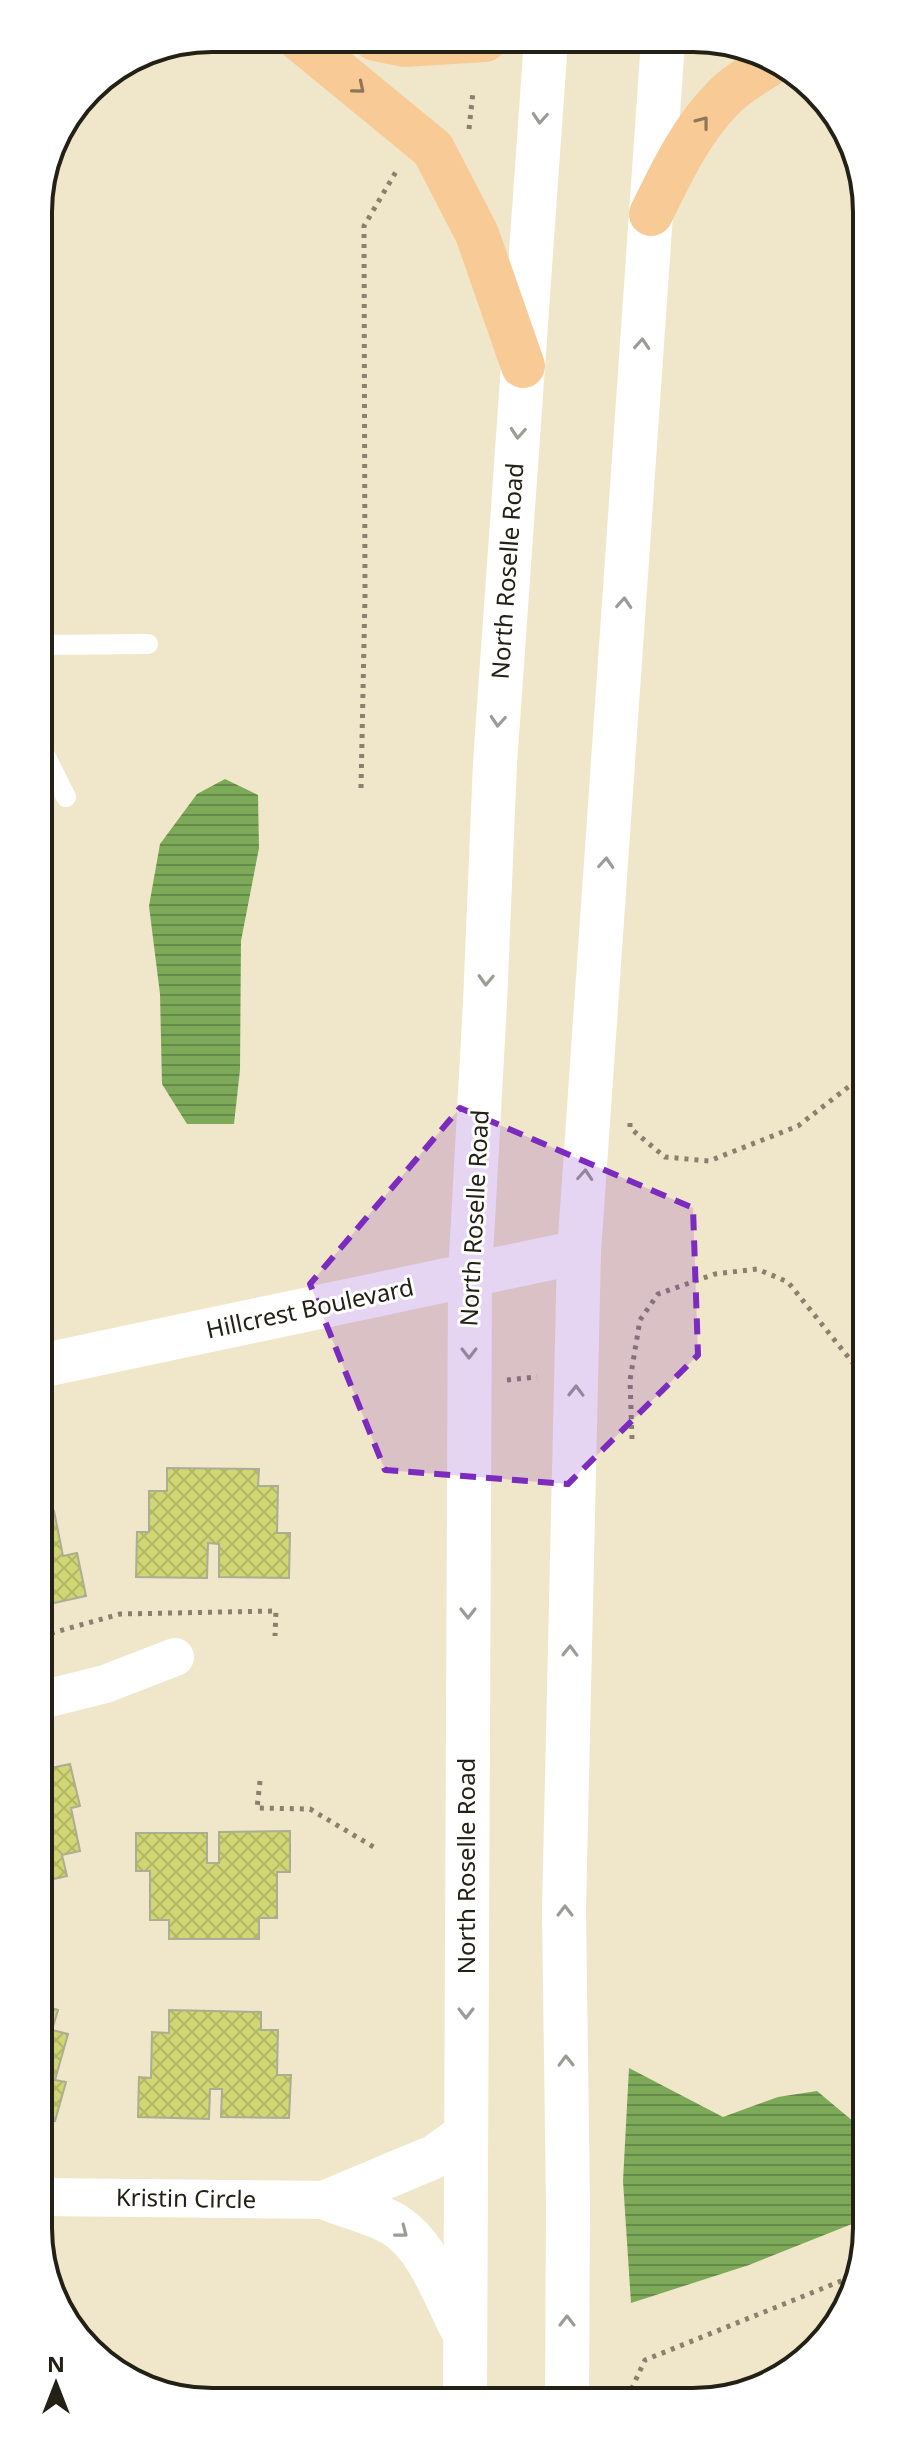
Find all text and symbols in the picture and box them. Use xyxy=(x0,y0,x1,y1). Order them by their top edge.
one-way arrow xyxy=(350,78,364,93)
one-way arrow xyxy=(532,112,549,125)
one-way arrow xyxy=(693,117,708,131)
one-way arrow xyxy=(633,337,650,350)
one-way arrow xyxy=(510,427,527,440)
street label: North Roselle Road xyxy=(482,462,531,680)
one-way arrow xyxy=(615,596,632,609)
one-way arrow xyxy=(490,714,507,727)
one-way arrow xyxy=(597,856,614,869)
one-way arrow xyxy=(478,974,495,987)
street label: North Roselle Road xyxy=(451,1109,496,1327)
one-way arrow xyxy=(576,1168,593,1181)
street label: Hillcrest Boulevard xyxy=(203,1269,416,1346)
one-way arrow xyxy=(460,1347,478,1360)
one-way arrow xyxy=(568,1384,585,1397)
one-way arrow xyxy=(459,1607,477,1620)
one-way arrow xyxy=(562,1644,579,1657)
street label: North Roselle Road xyxy=(449,1758,482,1974)
one-way arrow xyxy=(556,1904,574,1917)
one-way arrow xyxy=(458,2007,475,2020)
one-way arrow xyxy=(557,2054,575,2067)
street label: Kristin Circle xyxy=(116,2180,257,2215)
one-way arrow xyxy=(393,2222,408,2236)
one-way arrow xyxy=(558,2314,576,2327)
north arrow xyxy=(16,2344,96,2424)
text: N xyxy=(47,2348,65,2378)

